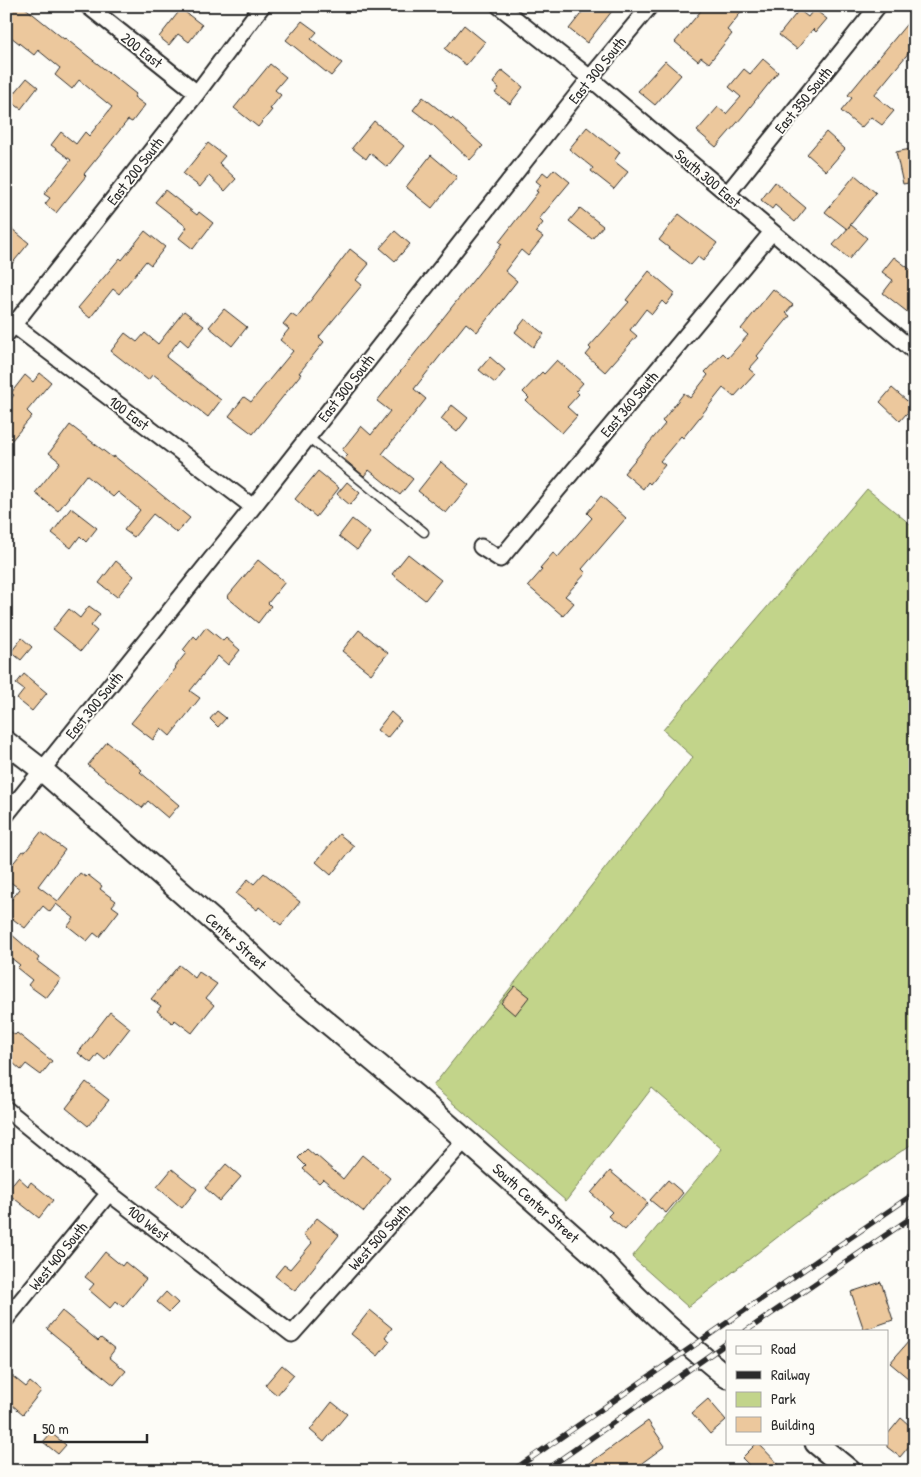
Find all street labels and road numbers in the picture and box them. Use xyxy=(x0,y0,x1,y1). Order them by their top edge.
street label: 200 East xyxy=(117,27,168,73)
street label: East 300 South xyxy=(563,32,631,108)
street label: East 350 South xyxy=(769,62,837,138)
street label: East 200 South xyxy=(102,133,168,209)
street label: South 300 East xyxy=(670,144,746,213)
street label: East 300 South xyxy=(313,350,379,426)
street label: East 360 South xyxy=(595,367,663,441)
street label: 100 East xyxy=(104,391,154,436)
street label: East 300 South xyxy=(60,667,128,743)
street label: Center Street xyxy=(201,908,272,975)
street label: South Center Street xyxy=(488,1158,585,1248)
street label: West 500 South xyxy=(343,1199,415,1275)
street label: 100 West xyxy=(122,1200,174,1247)
street label: West 400 South xyxy=(24,1217,92,1295)

